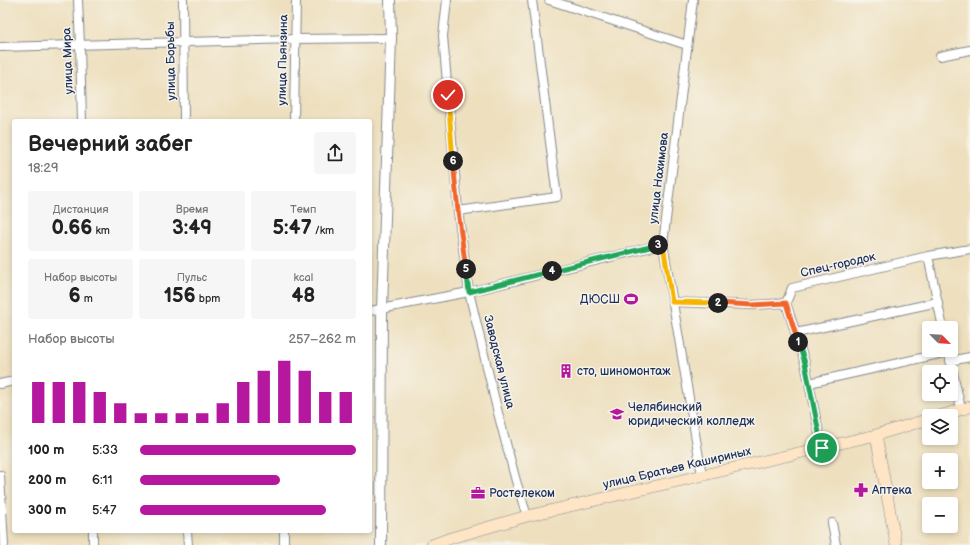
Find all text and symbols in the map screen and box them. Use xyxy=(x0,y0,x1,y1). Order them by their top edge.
street label: улица Пьянзина xyxy=(275,14,291,106)
street label: улица Борьбы xyxy=(163,21,179,101)
street label: улица Мира xyxy=(59,27,77,95)
pin xyxy=(431,78,465,112)
icon: check xyxy=(437,84,459,106)
text: Вечерний забег xyxy=(28,131,192,158)
street label: улица Нахимова xyxy=(646,131,672,225)
button: share xyxy=(314,132,356,174)
pin: 6 xyxy=(443,151,463,171)
text: 6 xyxy=(450,154,456,167)
text: 18:29 xyxy=(28,160,58,176)
text: Дистанция xyxy=(53,203,109,216)
text: Время xyxy=(176,203,208,216)
text: Темп xyxy=(290,203,316,216)
text: 0.66 xyxy=(51,216,92,240)
text: 3:49 xyxy=(172,216,212,240)
text: 5:47 xyxy=(273,216,312,240)
text: km xyxy=(92,224,110,237)
text: /km xyxy=(312,224,334,237)
pin: 3 xyxy=(648,235,668,255)
text: 3 xyxy=(655,238,661,251)
street label: Спец-городок xyxy=(799,249,878,281)
pin: 5 xyxy=(456,259,476,279)
pin: 4 xyxy=(542,261,562,281)
text: 5 xyxy=(463,262,469,275)
text: 4 xyxy=(549,264,555,277)
text: Набор высоты xyxy=(44,271,117,284)
text: Пульс xyxy=(177,271,207,284)
text: kcal xyxy=(293,271,313,284)
text: 6 xyxy=(69,284,81,308)
text: 156 xyxy=(164,284,196,308)
text: 48 xyxy=(291,284,315,308)
sports icon: ДЮСШ xyxy=(623,291,639,307)
text: m xyxy=(81,292,93,305)
text: bpm xyxy=(196,292,220,305)
place label: ДЮСШ xyxy=(580,292,620,307)
pin: 2 xyxy=(708,293,728,313)
text: 2 xyxy=(715,296,721,309)
street label: Заводская улица xyxy=(480,314,518,410)
north arrow xyxy=(922,321,958,357)
map controls xyxy=(922,321,958,533)
text: Набор высоты xyxy=(28,331,115,347)
text: 257–262 m xyxy=(288,331,356,347)
pin: 1 xyxy=(788,332,808,352)
text: 1 xyxy=(796,335,800,348)
building icon: сто, шиномонтаж xyxy=(558,363,574,379)
place label: сто, шиномонтаж xyxy=(577,364,671,379)
button: locate xyxy=(922,365,958,401)
place label: Челябинский юридический колледж xyxy=(628,400,755,429)
school or university icon: Челябинский юридический колледж xyxy=(609,406,625,422)
button: layers xyxy=(922,409,958,445)
pin xyxy=(805,431,839,465)
icon: arrive xyxy=(811,437,833,459)
text: 100 m xyxy=(28,442,64,458)
text: 5:33 xyxy=(92,442,118,458)
street label: улица Братьев Кашириных xyxy=(602,444,753,492)
button: + xyxy=(922,453,958,489)
text: 200 m xyxy=(28,472,66,488)
text: 6:11 xyxy=(92,472,113,488)
pharmacy icon: Аптека xyxy=(853,482,869,498)
place label: Аптека xyxy=(871,483,912,498)
office icon: Ростелеком xyxy=(470,485,486,501)
place label: Ростелеком xyxy=(489,486,555,501)
button: − xyxy=(922,497,958,533)
text: 300 m xyxy=(28,502,66,518)
text: 5:47 xyxy=(92,502,116,518)

